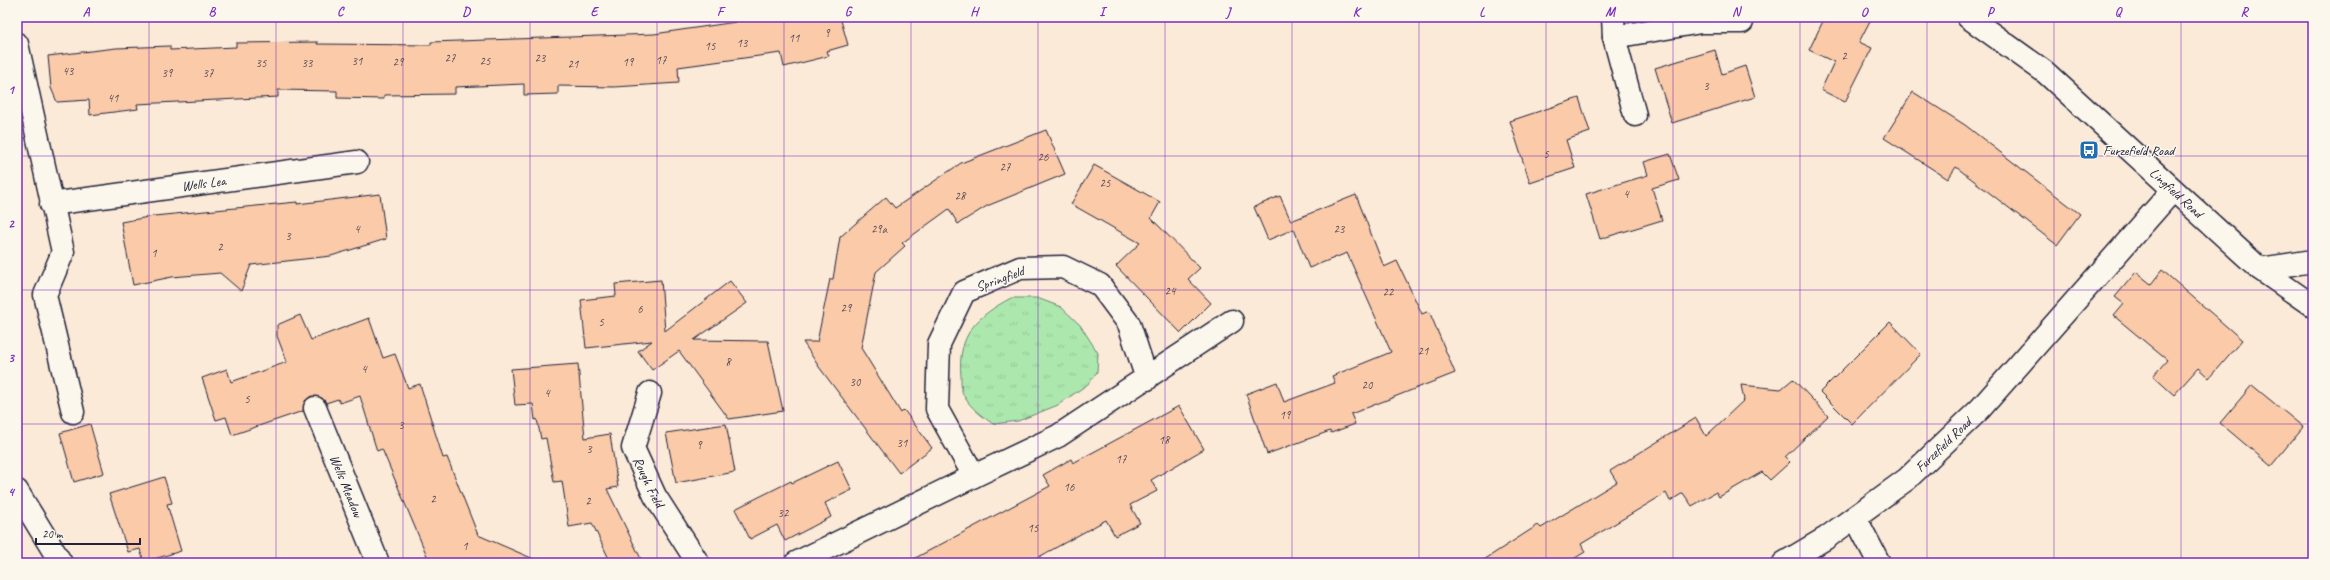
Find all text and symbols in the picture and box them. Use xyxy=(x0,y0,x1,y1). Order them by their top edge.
text: A xyxy=(83,4,91,20)
text: B xyxy=(209,4,217,20)
text: C xyxy=(337,4,345,20)
text: D xyxy=(462,4,471,20)
text: E xyxy=(591,4,600,20)
text: F xyxy=(717,4,726,20)
text: G xyxy=(845,4,853,20)
text: H xyxy=(970,4,980,20)
text: I xyxy=(1099,4,1108,20)
text: J xyxy=(1225,4,1232,20)
text: K xyxy=(1353,4,1363,20)
text: L xyxy=(1479,4,1486,20)
text: M xyxy=(1605,4,1616,20)
text: N xyxy=(1732,4,1743,20)
text: O xyxy=(1861,4,1870,20)
text: P xyxy=(1987,4,1996,20)
text: Q xyxy=(2115,4,2123,20)
text: R xyxy=(2240,4,2249,20)
house number: 9 xyxy=(824,25,831,41)
house number: 11 xyxy=(789,30,800,46)
house number: 13 xyxy=(737,35,749,51)
house number: 15 xyxy=(705,38,716,54)
house number: 2 xyxy=(1841,48,1848,64)
house number: 27 xyxy=(445,50,456,66)
house number: 23 xyxy=(535,50,547,66)
house number: 17 xyxy=(656,52,667,68)
house number: 31 xyxy=(352,53,363,69)
house number: 25 xyxy=(480,53,491,69)
house number: 29 xyxy=(393,54,405,70)
house number: 19 xyxy=(623,54,635,70)
house number: 35 xyxy=(256,55,267,71)
house number: 33 xyxy=(302,55,314,71)
house number: 21 xyxy=(568,56,579,72)
house number: 43 xyxy=(63,63,75,79)
house number: 39 xyxy=(162,65,174,81)
house number: 37 xyxy=(203,65,214,81)
house number: 3 xyxy=(1703,78,1710,94)
text: 1 xyxy=(8,82,16,98)
house number: 41 xyxy=(108,90,119,106)
bus stop icon: Furzefield Road xyxy=(2078,139,2100,161)
place label: Furzefield Road xyxy=(2103,142,2177,159)
house number: 5 xyxy=(1543,146,1549,162)
house number: 26 xyxy=(1038,149,1049,165)
house number: 27 xyxy=(1000,159,1011,175)
street label: Lingfield Road xyxy=(2146,164,2209,223)
street label: Wells Lea xyxy=(181,171,228,194)
house number: 25 xyxy=(1100,175,1111,191)
house number: 4 xyxy=(1623,186,1630,202)
house number: 28 xyxy=(955,188,967,204)
text: 2 xyxy=(8,216,15,232)
house number: 4 xyxy=(354,221,361,237)
house number: 29a xyxy=(871,221,888,237)
house number: 23 xyxy=(1334,221,1346,237)
house number: 3 xyxy=(285,228,292,244)
house number: 2 xyxy=(217,239,224,255)
house number: 1 xyxy=(151,245,157,261)
street label: Springfield xyxy=(974,262,1029,296)
house number: 24 xyxy=(1165,283,1177,299)
house number: 22 xyxy=(1383,284,1395,300)
house number: 29 xyxy=(841,300,853,316)
house number: 6 xyxy=(637,301,643,317)
house number: 5 xyxy=(598,314,604,330)
house number: 21 xyxy=(1418,343,1429,359)
text: 3 xyxy=(8,350,15,366)
house number: 8 xyxy=(725,354,732,370)
house number: 4 xyxy=(361,361,368,377)
house number: 30 xyxy=(850,374,862,390)
house number: 20 xyxy=(1362,377,1374,393)
house number: 4 xyxy=(544,385,551,401)
house number: 5 xyxy=(244,391,250,407)
house number: 19 xyxy=(1280,407,1292,423)
street label: Furzefield Road xyxy=(1911,412,1976,475)
house number: 3 xyxy=(398,417,405,433)
house number: 18 xyxy=(1159,432,1171,448)
house number: 31 xyxy=(897,435,908,451)
house number: 9 xyxy=(696,437,703,453)
house number: 3 xyxy=(586,441,593,457)
house number: 17 xyxy=(1116,451,1127,467)
street label: Wells Meadow xyxy=(326,452,368,521)
street label: Rough Field xyxy=(630,454,670,512)
house number: 16 xyxy=(1064,479,1075,495)
text: 4 xyxy=(8,484,16,500)
house number: 2 xyxy=(430,491,437,507)
house number: 2 xyxy=(585,493,592,509)
house number: 32 xyxy=(778,505,790,521)
scale bar xyxy=(36,520,140,546)
house number: 15 xyxy=(1028,520,1039,536)
text: 20 m xyxy=(42,526,64,542)
house number: 1 xyxy=(462,538,468,554)

